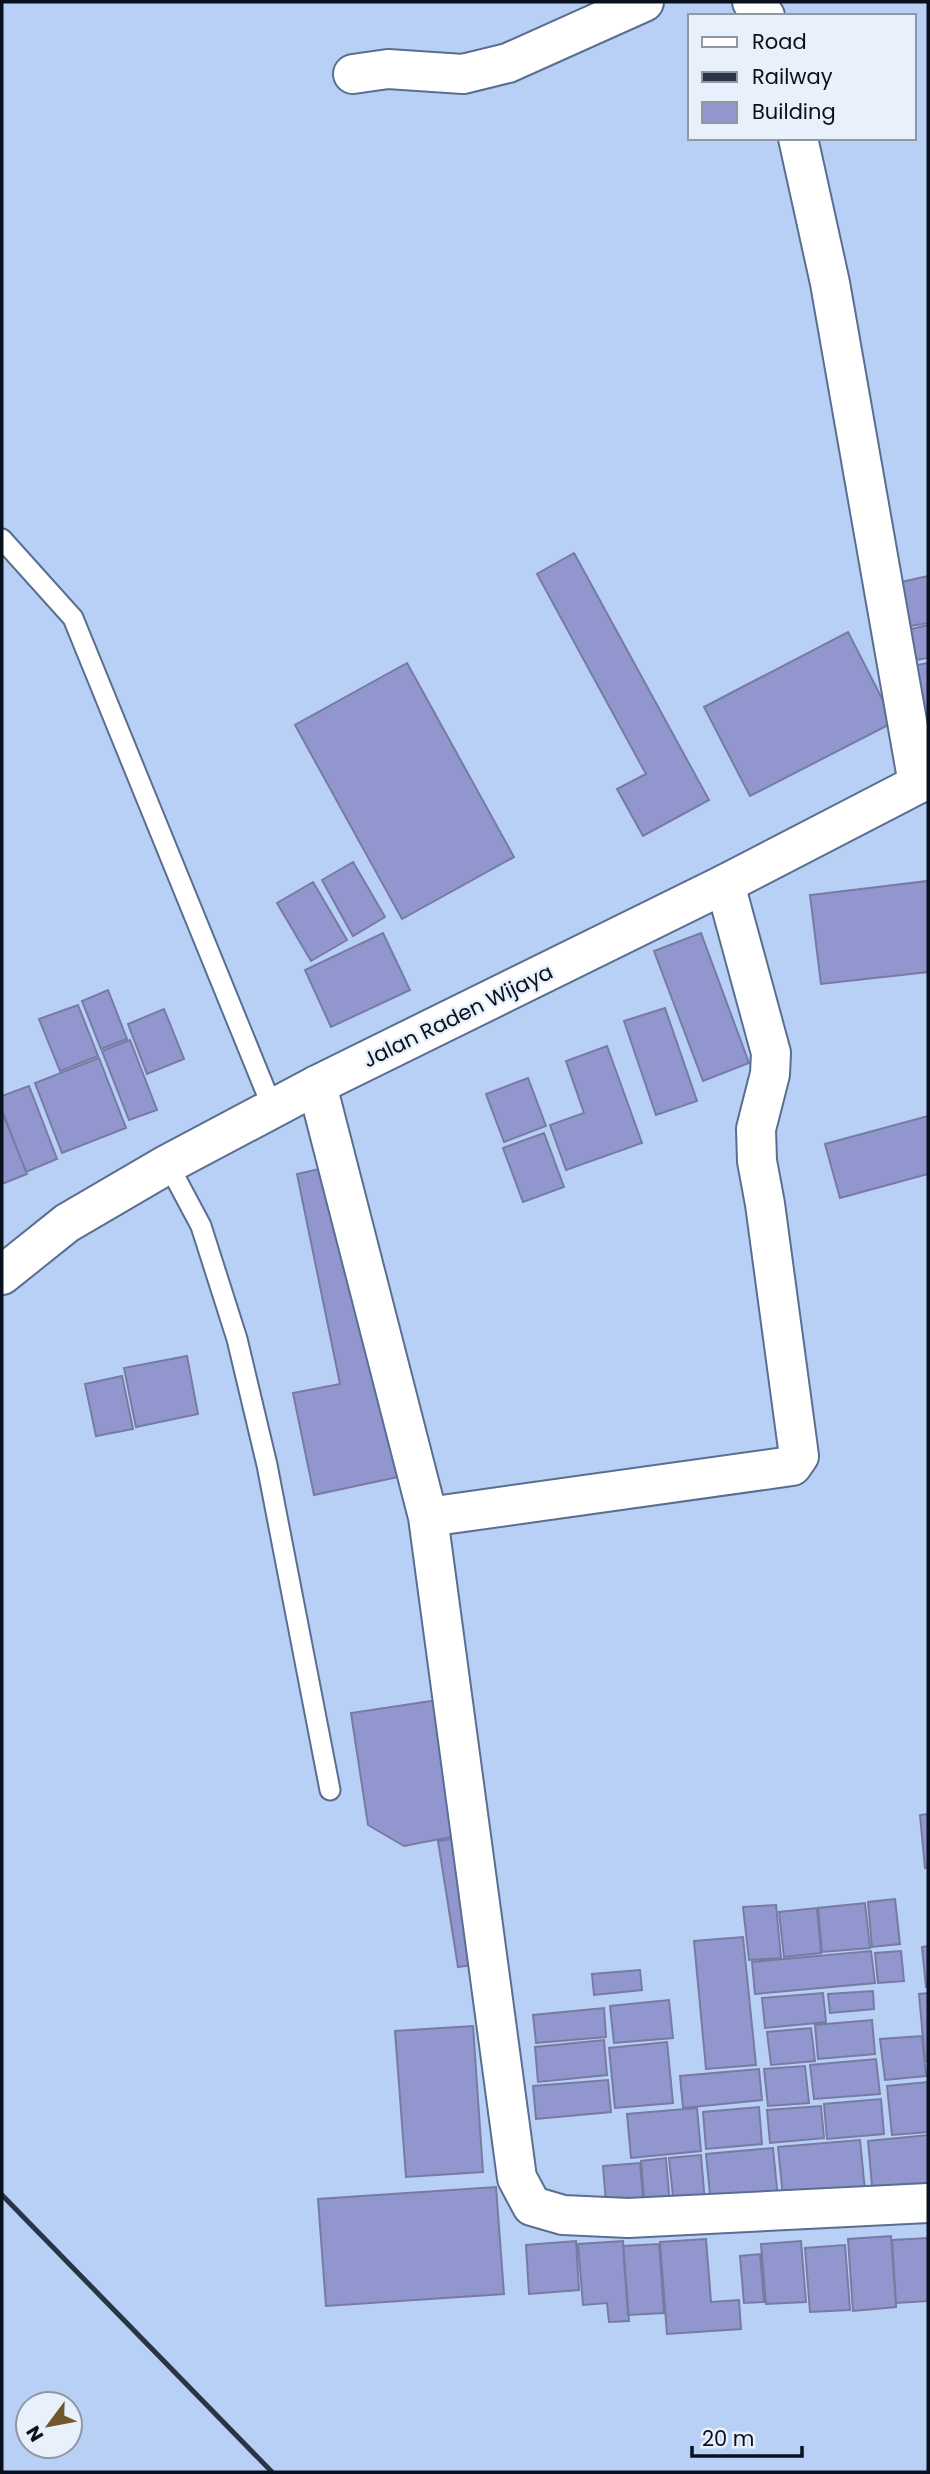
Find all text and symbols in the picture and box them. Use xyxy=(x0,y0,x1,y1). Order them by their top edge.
legend xyxy=(688,14,916,140)
text: Road xyxy=(752,27,807,56)
text: Railway xyxy=(752,62,833,91)
text: Building xyxy=(752,97,836,126)
street label: Jalan Raden Wijaya xyxy=(358,957,558,1074)
north arrow xyxy=(14,2390,84,2460)
scale bar xyxy=(692,2414,802,2458)
text: N xyxy=(20,2421,50,2447)
text: 20 m xyxy=(702,2424,755,2453)

